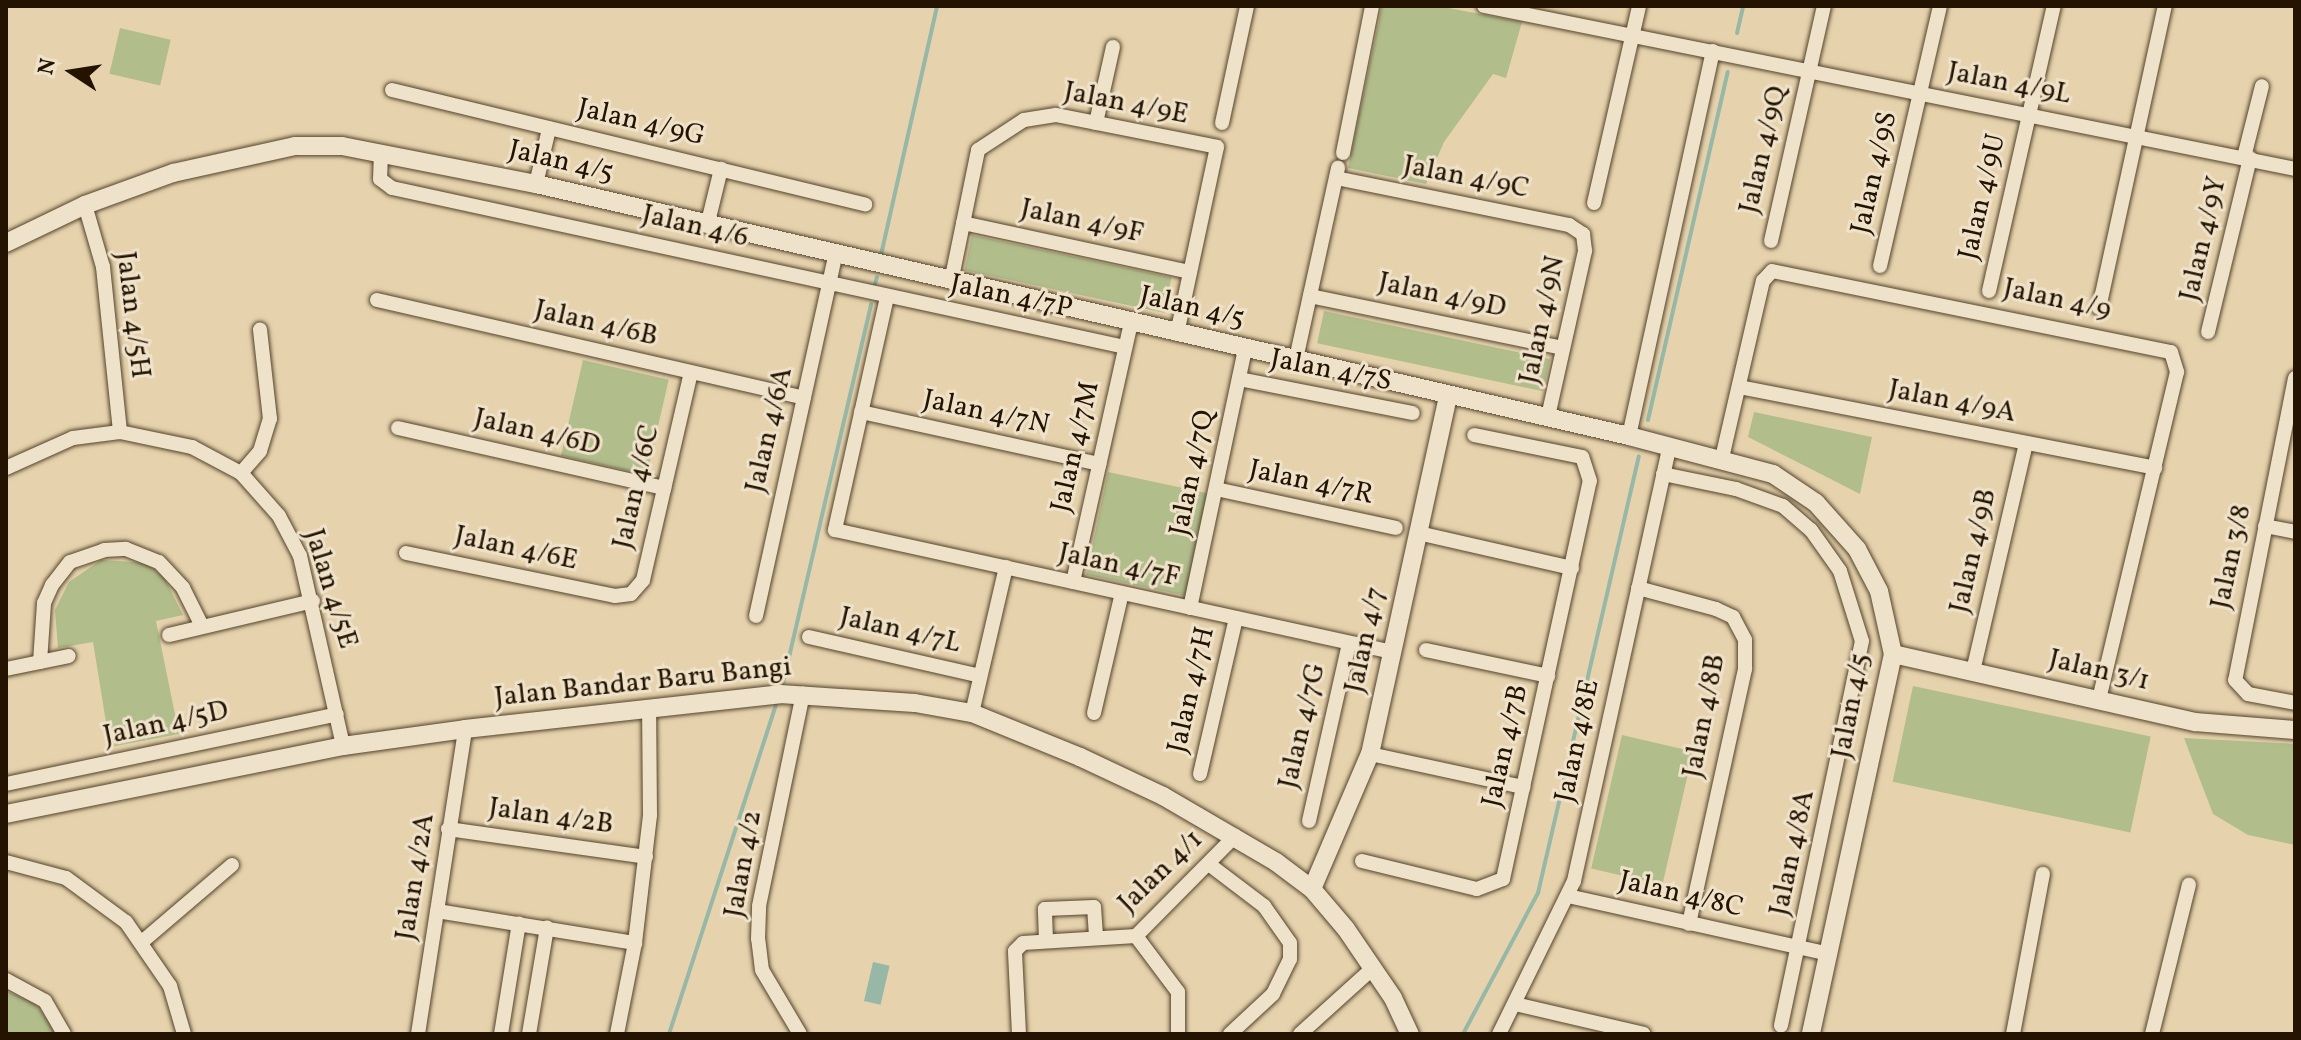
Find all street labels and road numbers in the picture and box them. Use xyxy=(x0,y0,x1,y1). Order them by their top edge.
street label: Jalan 4/9L xyxy=(1944,56,2074,112)
street label: Jalan 4/9E xyxy=(1061,75,1191,133)
street label: Jalan 4/9Q xyxy=(1733,83,1795,217)
street label: Jalan 4/9G xyxy=(574,92,708,154)
street label: Jalan 4/9S xyxy=(1845,108,1905,238)
street label: Jalan 4/9U xyxy=(1952,131,2014,263)
street label: Jalan 4/5 xyxy=(505,134,617,190)
street label: Jalan 4/9C xyxy=(1400,149,1532,207)
street label: Jalan 4/9Y xyxy=(2173,173,2235,305)
street label: Jalan 4/9F xyxy=(1017,193,1147,251)
street label: Jalan 4/6 xyxy=(639,198,751,256)
street label: Jalan 4/5H xyxy=(108,250,156,380)
street label: Jalan 4/9N xyxy=(1513,253,1573,387)
street label: Jalan 4/9D xyxy=(1375,266,1509,326)
street label: Jalan 4/7P xyxy=(947,268,1075,326)
street label: Jalan 4/9 xyxy=(2000,272,2114,328)
street label: Jalan 4/5 xyxy=(1136,280,1248,336)
street label: Jalan 4/6B xyxy=(531,294,661,354)
street label: Jalan 4/7S xyxy=(1267,343,1395,399)
street label: Jalan 4/6A xyxy=(739,364,801,496)
street label: Jalan 4/9A xyxy=(1885,373,2019,431)
street label: Jalan 4/7M xyxy=(1045,378,1107,516)
street label: Jalan 4/7N xyxy=(920,383,1052,443)
street label: Jalan 4/6D xyxy=(471,402,603,464)
street label: Jalan 4/7Q xyxy=(1163,407,1223,539)
street label: Jalan 4/6C xyxy=(606,422,668,552)
street label: Jalan 4/7R xyxy=(1246,453,1376,513)
street label: Jalan 4/9B xyxy=(1943,485,2005,617)
street label: Jalan 3/8 xyxy=(2205,502,2259,612)
street label: Jalan 4/6E xyxy=(451,520,581,578)
street label: Jalan 4/5E xyxy=(296,525,364,653)
street label: Jalan 4/7F xyxy=(1055,537,1183,595)
street label: Jalan 4/7 xyxy=(1338,584,1394,696)
street label: Jalan 4/7L xyxy=(836,601,964,661)
street label: Jalan 4/7H xyxy=(1161,624,1223,756)
street label: Jalan 3/1 xyxy=(2045,643,2153,699)
street label: Jalan Bandar Baru Bangi xyxy=(493,651,793,715)
street label: Jalan 4/8B xyxy=(1677,651,1733,781)
street label: Jalan 4/5 xyxy=(1825,651,1879,761)
street label: Jalan 4/7G xyxy=(1272,660,1334,792)
street label: Jalan 4/8E xyxy=(1549,676,1607,806)
street label: Jalan 4/7B xyxy=(1476,681,1536,811)
street label: Jalan 4/5D xyxy=(100,694,232,754)
street label: Jalan 4/8A xyxy=(1763,787,1823,919)
street label: Jalan 4/2B xyxy=(486,792,616,842)
street label: Jalan 4/2 xyxy=(718,808,770,920)
street label: Jalan 4/2A xyxy=(389,811,443,943)
street label: Jalan 4/1 xyxy=(1112,824,1210,920)
street label: Jalan 4/8C xyxy=(1616,864,1746,926)

